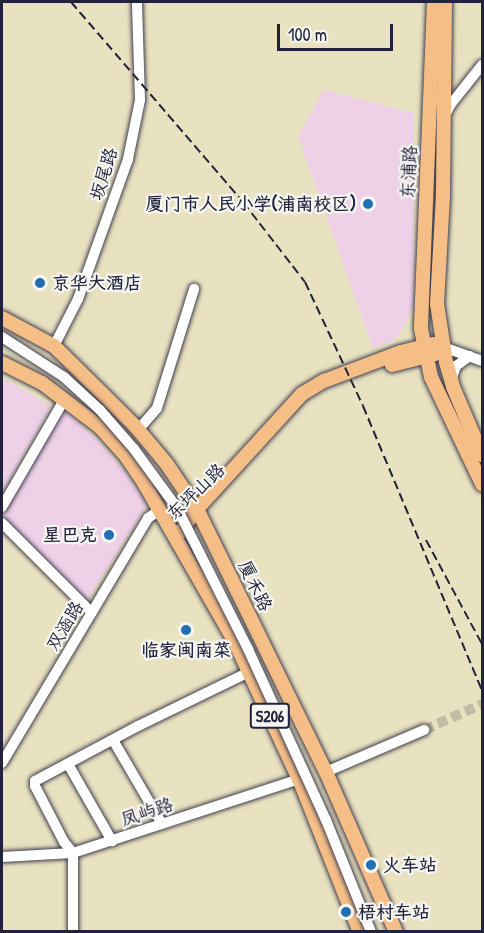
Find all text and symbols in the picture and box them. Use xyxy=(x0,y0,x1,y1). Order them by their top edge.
scale bar xyxy=(280,12,396,50)
text: 100 m xyxy=(288,22,327,47)
street label: 东浦路 xyxy=(397,144,421,200)
street label: 坂尾路 xyxy=(86,145,122,203)
place label: 厦门市人民小学(浦南校区) xyxy=(145,193,356,215)
marker: 厦门市人民小学(浦南校区) xyxy=(361,197,375,211)
place label: 京华大酒店 xyxy=(52,272,142,294)
marker: 京华大酒店 xyxy=(33,276,47,290)
street label: 东坪山路 xyxy=(163,459,229,525)
place label: 星巴克 xyxy=(43,524,97,546)
marker: 星巴克 xyxy=(102,528,116,542)
street label: 厦禾路 xyxy=(233,557,277,615)
street label: 双涵路 xyxy=(42,597,88,655)
marker: 临家闽南菜 xyxy=(179,623,193,637)
place label: 临家闽南菜 xyxy=(141,639,231,661)
road number: S206 xyxy=(249,703,291,729)
street label: 凤屿路 xyxy=(118,793,176,831)
place label: 火车站 xyxy=(383,854,437,876)
marker: 火车站 xyxy=(364,858,378,872)
place label: 梧村车站 xyxy=(358,901,430,923)
marker: 梧村车站 xyxy=(339,905,353,919)

